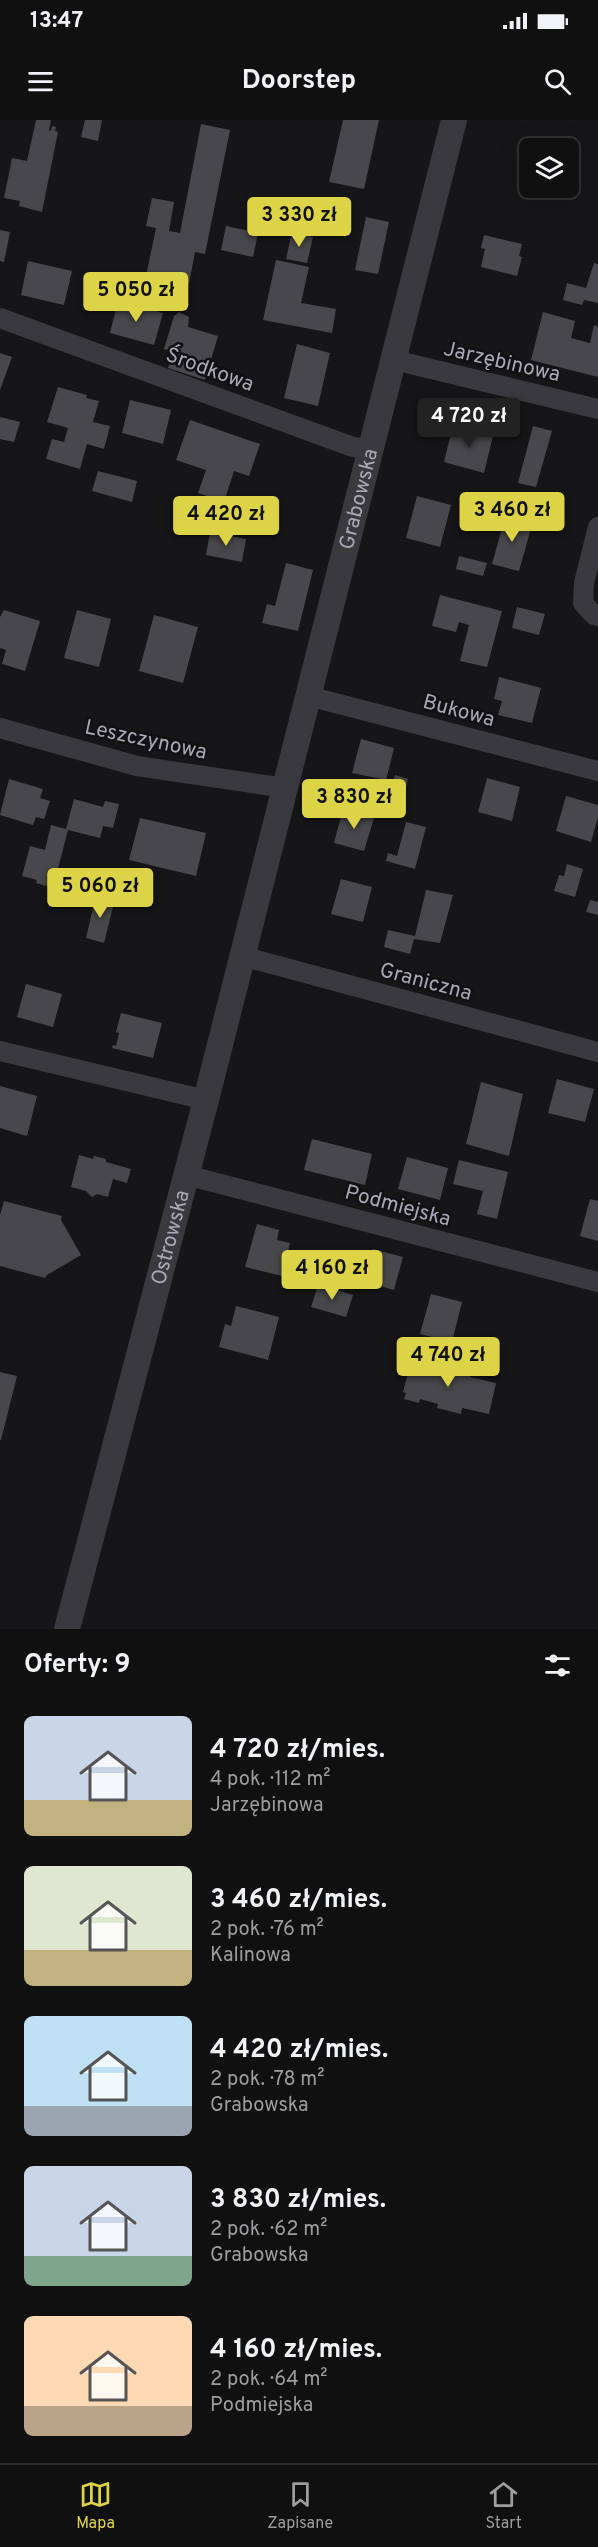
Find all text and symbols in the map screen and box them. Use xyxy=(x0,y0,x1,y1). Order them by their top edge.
text: 13:47 xyxy=(30,8,83,35)
text: Doorstep xyxy=(242,64,356,98)
icon: menu xyxy=(24,65,57,98)
icon: search xyxy=(541,65,574,98)
map controls xyxy=(519,138,579,198)
button: layers xyxy=(519,138,579,198)
pin: 3 330 zł xyxy=(237,197,361,248)
text: 3 330 zł xyxy=(261,203,337,229)
pin: 5 050 zł xyxy=(74,272,198,323)
text: 5 050 zł xyxy=(97,278,175,304)
street label: Jarzębinowa xyxy=(441,336,563,389)
street label: Środkowa xyxy=(162,341,258,399)
pin: 4 720 zł xyxy=(407,398,531,449)
text: 4 720 zł xyxy=(431,404,507,430)
street label: Grabowska xyxy=(334,446,385,553)
pin: 3 460 zł xyxy=(450,492,574,543)
pin: 4 420 zł xyxy=(164,496,288,547)
text: 3 460 zł xyxy=(474,498,550,524)
text: 4 420 zł xyxy=(187,502,265,528)
street label: Bukowa xyxy=(420,689,498,734)
street label: Leszczynowa xyxy=(82,714,209,767)
pin: 3 830 zł xyxy=(292,779,416,830)
text: 3 830 zł xyxy=(316,785,392,811)
pin: 5 060 zł xyxy=(38,868,162,919)
text: 5 060 zł xyxy=(61,874,139,900)
street label: Graniczna xyxy=(376,957,475,1008)
street label: Podmiejska xyxy=(342,1179,453,1234)
street label: Ostrowska xyxy=(146,1187,197,1288)
pin: 4 160 zł xyxy=(270,1250,394,1301)
text: 4 160 zł xyxy=(296,1256,368,1282)
pin: 4 740 zł xyxy=(386,1337,510,1388)
text: 4 740 zł xyxy=(411,1343,485,1369)
text: Oferty: 9 xyxy=(24,1649,130,1682)
icon: filters xyxy=(541,1649,574,1682)
text: 4 720 zł/mies. xyxy=(210,1734,385,1767)
icon: home xyxy=(72,1740,144,1812)
text: 4 pok. · 112 m² xyxy=(210,1767,331,1793)
text: Jarzębinowa xyxy=(210,1793,323,1819)
text: 3 460 zł/mies. xyxy=(210,1884,387,1917)
icon: home xyxy=(72,1890,144,1962)
text: 2 pok. · 76 m² xyxy=(210,1917,324,1943)
text: Kalinowa xyxy=(210,1943,291,1969)
text: 4 420 zł/mies. xyxy=(210,2034,388,2067)
icon: home xyxy=(72,2040,144,2112)
text: 2 pok. · 78 m² xyxy=(210,2067,325,2093)
text: Grabowska xyxy=(210,2093,308,2119)
text: 3 830 zł/mies. xyxy=(210,2184,386,2217)
icon: home xyxy=(72,2190,144,2262)
text: 2 pok. · 62 m² xyxy=(210,2217,327,2243)
text: Grabowska xyxy=(210,2243,308,2269)
text: 4 160 zł/mies. xyxy=(210,2334,382,2367)
icon: home xyxy=(72,2340,144,2412)
text: 2 pok. · 64 m² xyxy=(210,2367,328,2393)
text: Podmiejska xyxy=(210,2393,313,2419)
tab: Mapa xyxy=(76,2478,115,2534)
tab: Zapisane xyxy=(267,2478,333,2534)
tab: Start xyxy=(485,2478,522,2534)

